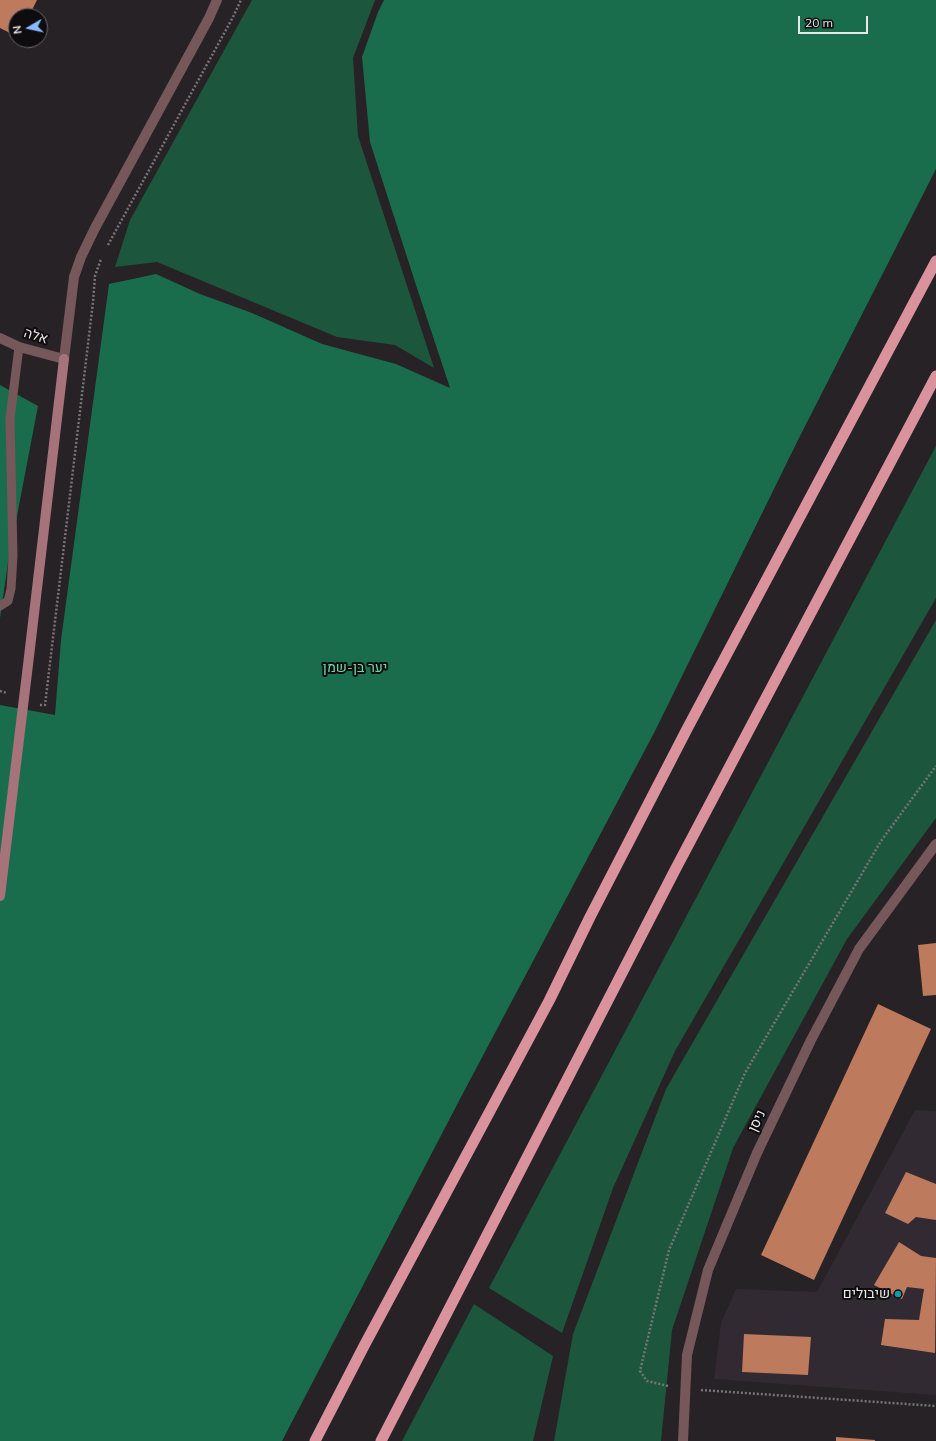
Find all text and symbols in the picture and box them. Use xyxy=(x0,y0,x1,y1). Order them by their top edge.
north arrow xyxy=(8,8,48,48)
scale bar xyxy=(800,8,870,34)
text: 20 m xyxy=(805,15,833,30)
text: N xyxy=(10,25,25,35)
street label: אלה xyxy=(22,324,50,348)
park label: יער בן-שמן xyxy=(323,660,387,676)
street label: ניסן xyxy=(745,1107,769,1135)
place label: שיבולים xyxy=(843,1286,890,1302)
marker: שיבולים xyxy=(893,1289,903,1299)

